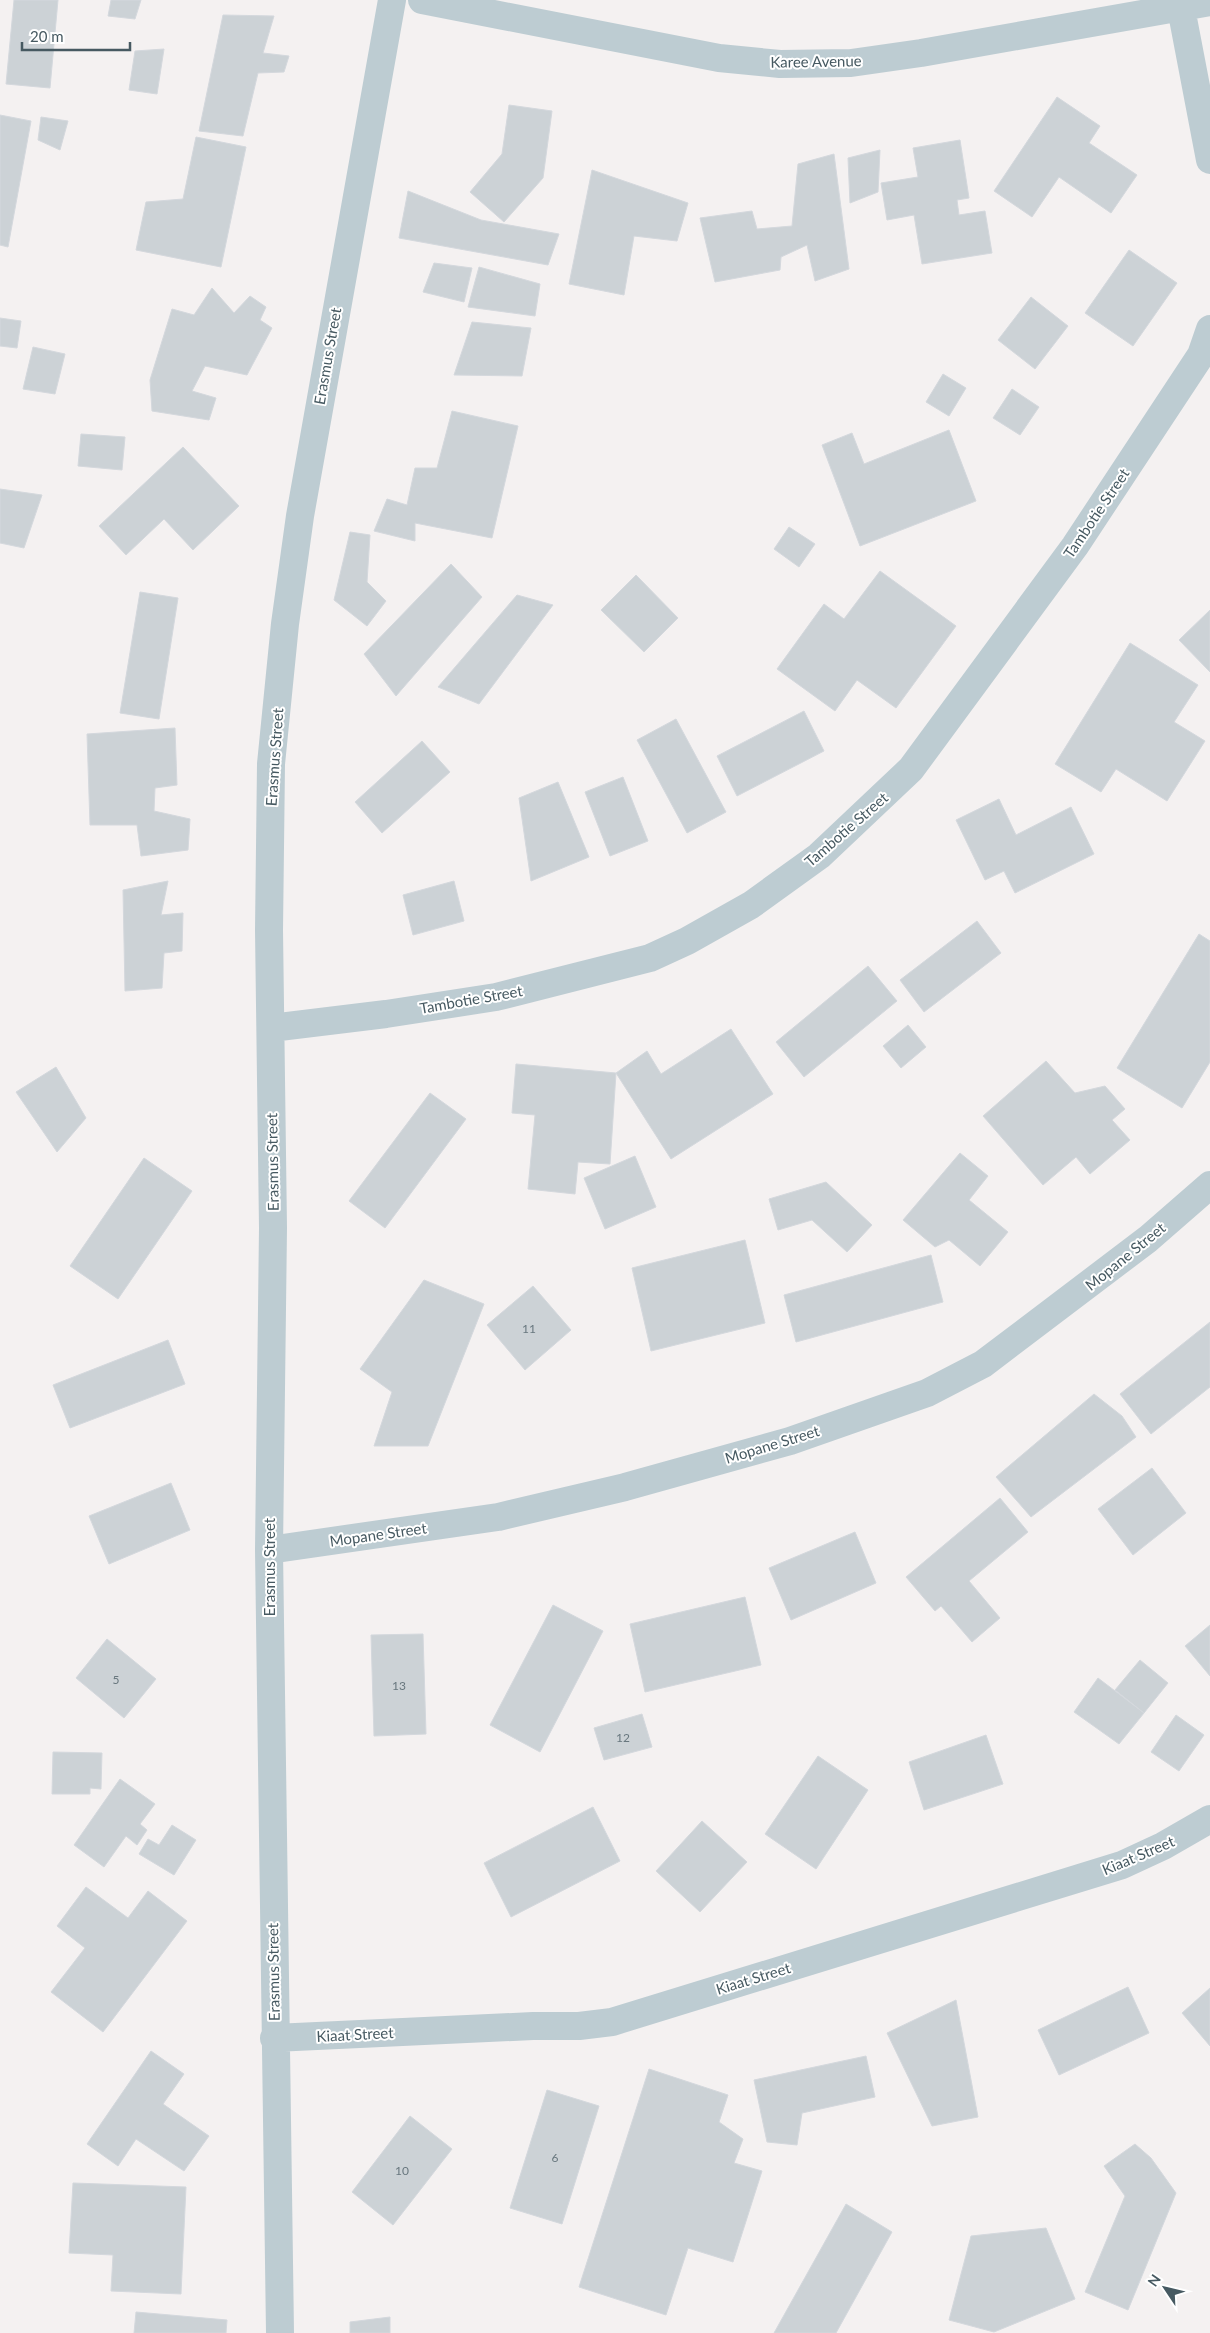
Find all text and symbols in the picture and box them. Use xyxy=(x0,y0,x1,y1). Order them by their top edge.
scale bar xyxy=(22,20,130,52)
text: 20 m xyxy=(30,27,64,45)
street label: Karee Avenue xyxy=(770,51,862,71)
street label: Erasmus Street xyxy=(310,305,345,406)
street label: Tambotie Street xyxy=(1059,464,1133,561)
street label: Erasmus Street xyxy=(262,707,286,807)
street label: Tambotie Street xyxy=(801,788,892,870)
street label: Tambotie Street xyxy=(418,981,524,1017)
street label: Erasmus Street xyxy=(262,1112,282,1211)
street label: Mopane Street xyxy=(1081,1218,1169,1294)
house number: 11 xyxy=(522,1321,536,1336)
street label: Mopane Street xyxy=(723,1421,822,1467)
street label: Erasmus Street xyxy=(260,1517,278,1616)
street label: Mopane Street xyxy=(328,1518,428,1550)
house number: 5 xyxy=(113,1672,120,1687)
house number: 13 xyxy=(392,1678,406,1693)
house number: 12 xyxy=(616,1730,630,1745)
street label: Kiaat Street xyxy=(1099,1831,1178,1878)
street label: Erasmus Street xyxy=(263,1922,283,2021)
street label: Kiaat Street xyxy=(714,1958,793,1998)
street label: Kiaat Street xyxy=(316,2023,395,2045)
house number: 6 xyxy=(552,2150,559,2165)
house number: 10 xyxy=(395,2163,409,2178)
north arrow xyxy=(1140,2263,1190,2313)
text: N xyxy=(1144,2271,1164,2290)

